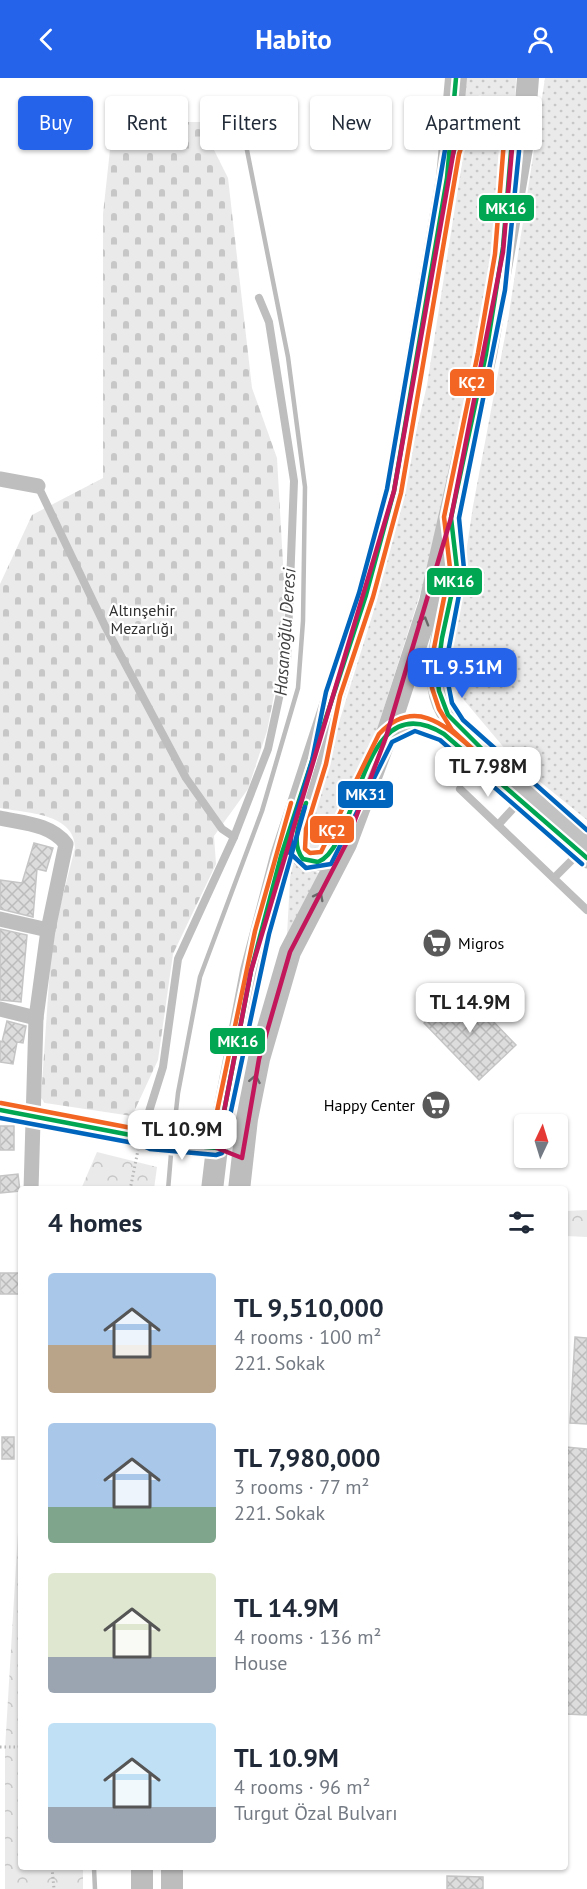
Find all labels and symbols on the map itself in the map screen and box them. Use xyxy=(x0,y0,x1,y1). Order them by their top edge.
line badge: MK16 xyxy=(478,194,535,222)
text: MK16 xyxy=(486,198,526,218)
line badge: KÇ2 xyxy=(449,368,495,397)
text: KÇ2 xyxy=(458,372,486,392)
water label: Hasanoğlu Deresi xyxy=(269,566,301,697)
line badge: MK16 xyxy=(426,567,483,596)
text: MK16 xyxy=(434,571,474,591)
park label: Altınşehir Mezarlığı xyxy=(109,600,175,638)
one-way arrow xyxy=(417,616,429,627)
pin: TL 9.51M xyxy=(400,648,524,699)
pin: TL 7.98M xyxy=(426,747,550,798)
line badge: MK31 xyxy=(337,780,394,809)
text: MK31 xyxy=(346,784,386,804)
line badge: KÇ2 xyxy=(309,815,355,844)
text: KÇ2 xyxy=(318,820,346,840)
one-way arrow xyxy=(312,892,323,903)
supermarket icon: Migros xyxy=(421,927,453,959)
place label: Migros xyxy=(458,933,505,953)
pin: TL 14.9M xyxy=(408,983,532,1034)
line badge: MK16 xyxy=(209,1027,266,1055)
text: MK16 xyxy=(218,1031,258,1051)
one-way arrow xyxy=(248,1075,261,1085)
supermarket icon: Happy Center xyxy=(420,1089,452,1121)
place label: Happy Center xyxy=(324,1095,416,1115)
pin: TL 10.9M xyxy=(120,1110,244,1161)
north arrow xyxy=(514,1114,568,1168)

